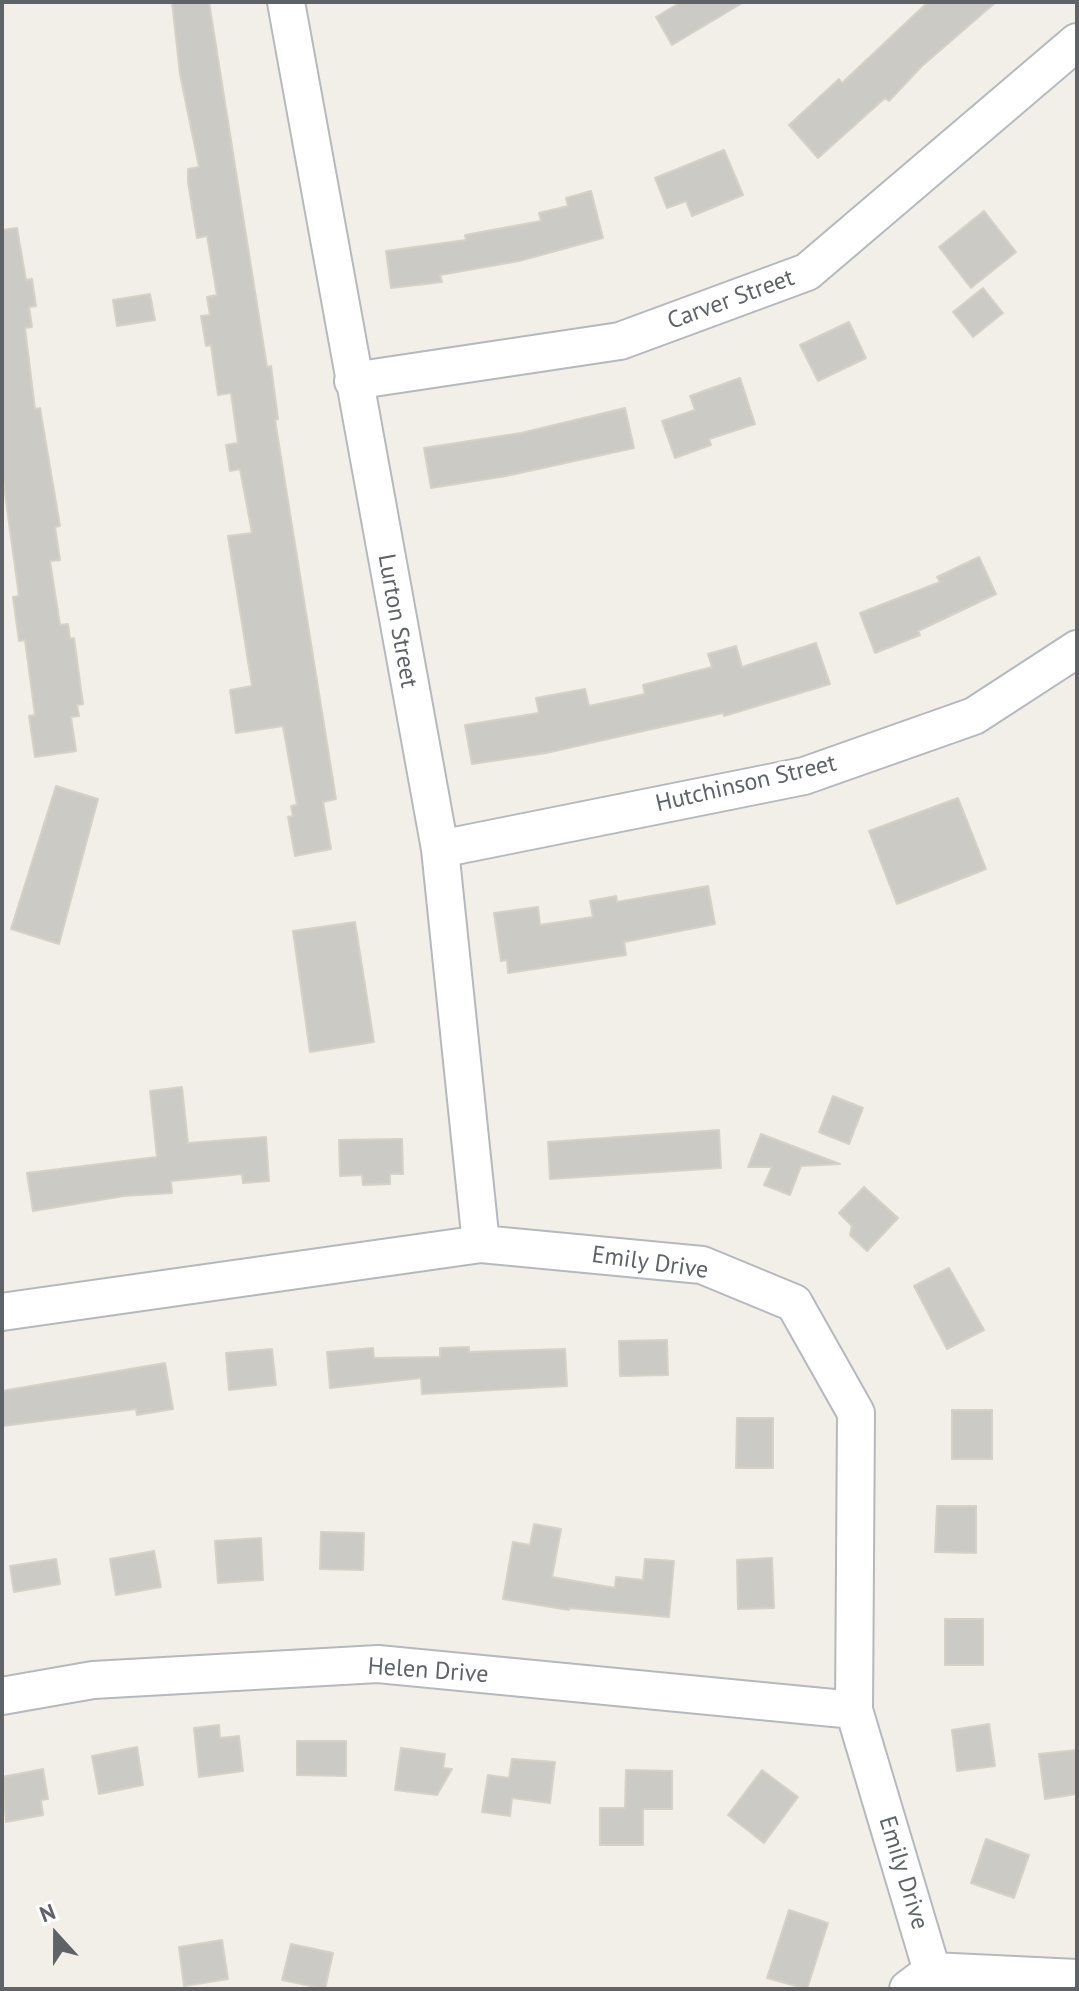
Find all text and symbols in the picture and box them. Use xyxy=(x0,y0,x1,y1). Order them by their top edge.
street label: Carver Street xyxy=(664,264,798,336)
street label: Lurton Street xyxy=(371,552,423,690)
street label: Hutchinson Street xyxy=(653,749,839,819)
street label: Emily Drive xyxy=(590,1241,710,1285)
street label: Helen Drive xyxy=(367,1652,489,1690)
street label: Emily Drive xyxy=(872,1813,934,1933)
north arrow xyxy=(16,1895,96,1975)
text: N xyxy=(36,1897,59,1928)

